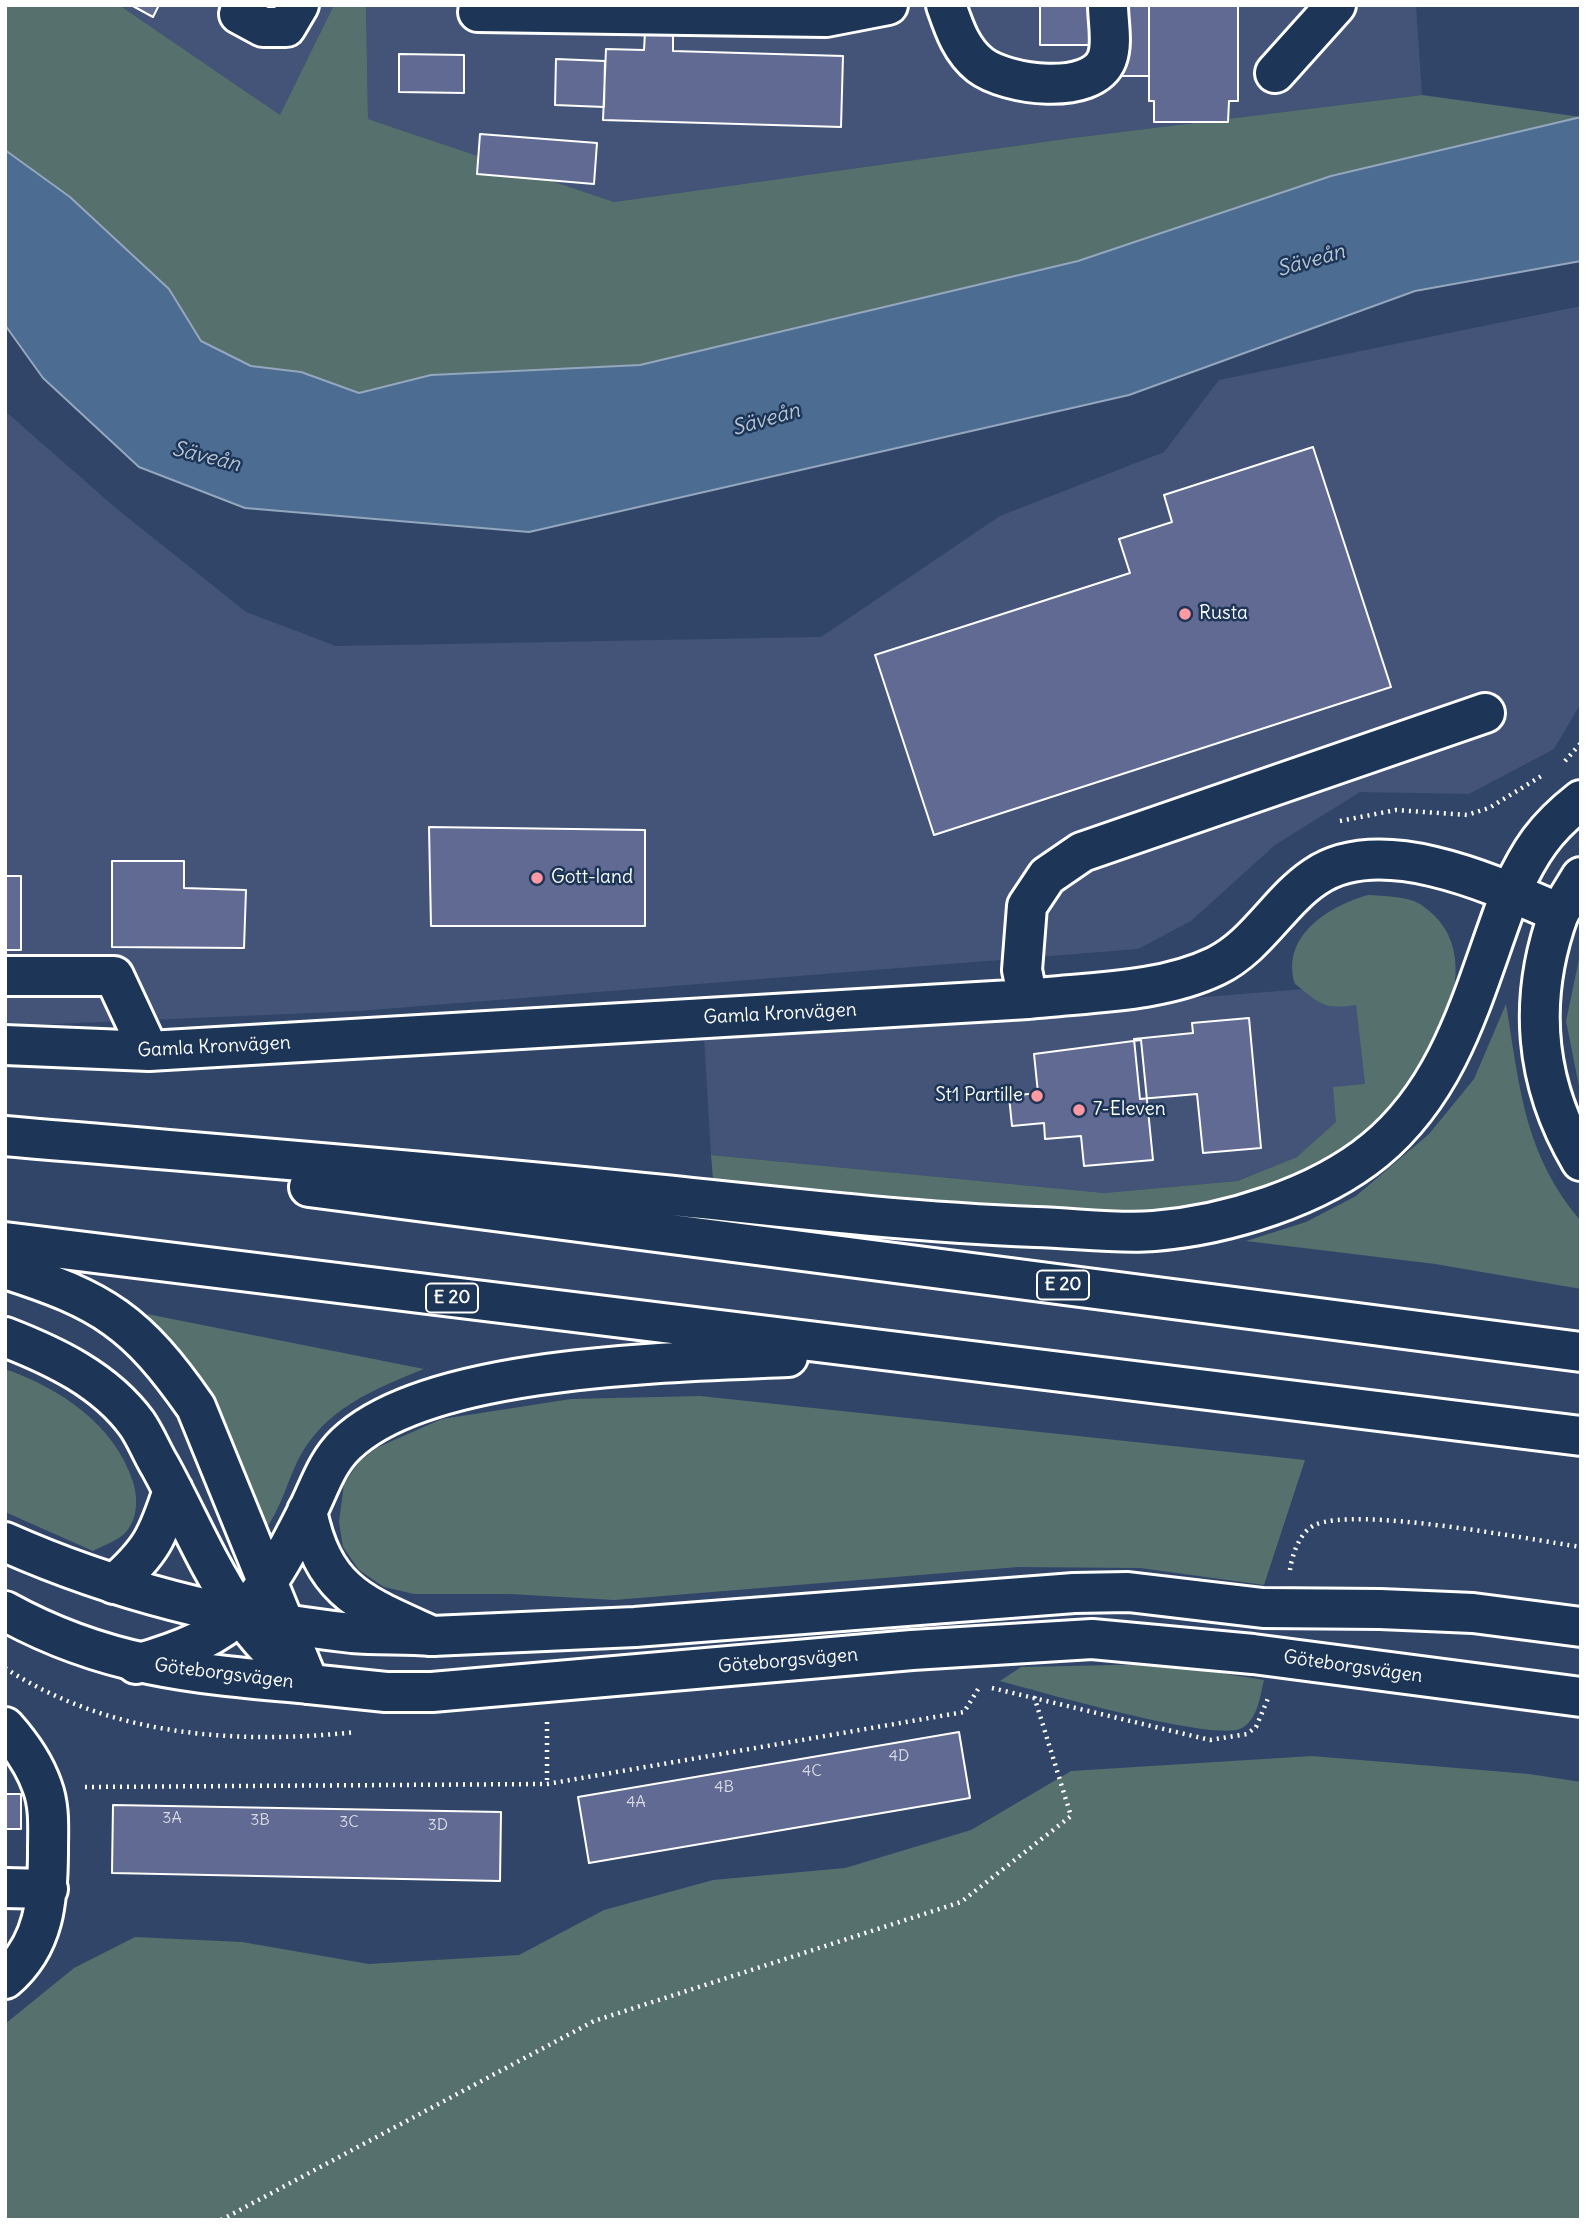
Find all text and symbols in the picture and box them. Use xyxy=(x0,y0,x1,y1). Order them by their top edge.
water label: Säveån xyxy=(1274,239,1348,283)
water label: Säveån xyxy=(729,398,803,442)
water label: Säveån xyxy=(169,436,243,478)
place label: Rusta xyxy=(1199,603,1248,625)
marker: Rusta xyxy=(1177,606,1193,622)
place label: Gott-land xyxy=(551,867,633,889)
marker: Gott-land xyxy=(529,870,545,886)
street label: Gamla Kronvägen xyxy=(703,999,857,1029)
street label: Gamla Kronvägen xyxy=(137,1032,291,1062)
place label: St1 Partille xyxy=(935,1085,1023,1107)
marker: St1 Partille xyxy=(1029,1088,1045,1104)
place label: 7-Eleven xyxy=(1093,1099,1166,1121)
marker: 7-Eleven xyxy=(1071,1102,1087,1118)
road number: E 20 xyxy=(1037,1270,1089,1300)
road number: E 20 xyxy=(426,1283,478,1312)
street label: Göteborgsvägen xyxy=(717,1644,859,1678)
street label: Göteborgsvägen xyxy=(1282,1646,1424,1688)
street label: Göteborgsvägen xyxy=(153,1654,295,1694)
house number: 4D xyxy=(889,1746,909,1766)
house number: 4C xyxy=(802,1761,822,1781)
house number: 4B xyxy=(714,1777,734,1797)
house number: 4A xyxy=(626,1792,646,1812)
house number: 3A xyxy=(162,1808,182,1828)
house number: 3B xyxy=(250,1810,270,1830)
house number: 3C xyxy=(339,1812,359,1832)
house number: 3D xyxy=(428,1815,448,1835)

